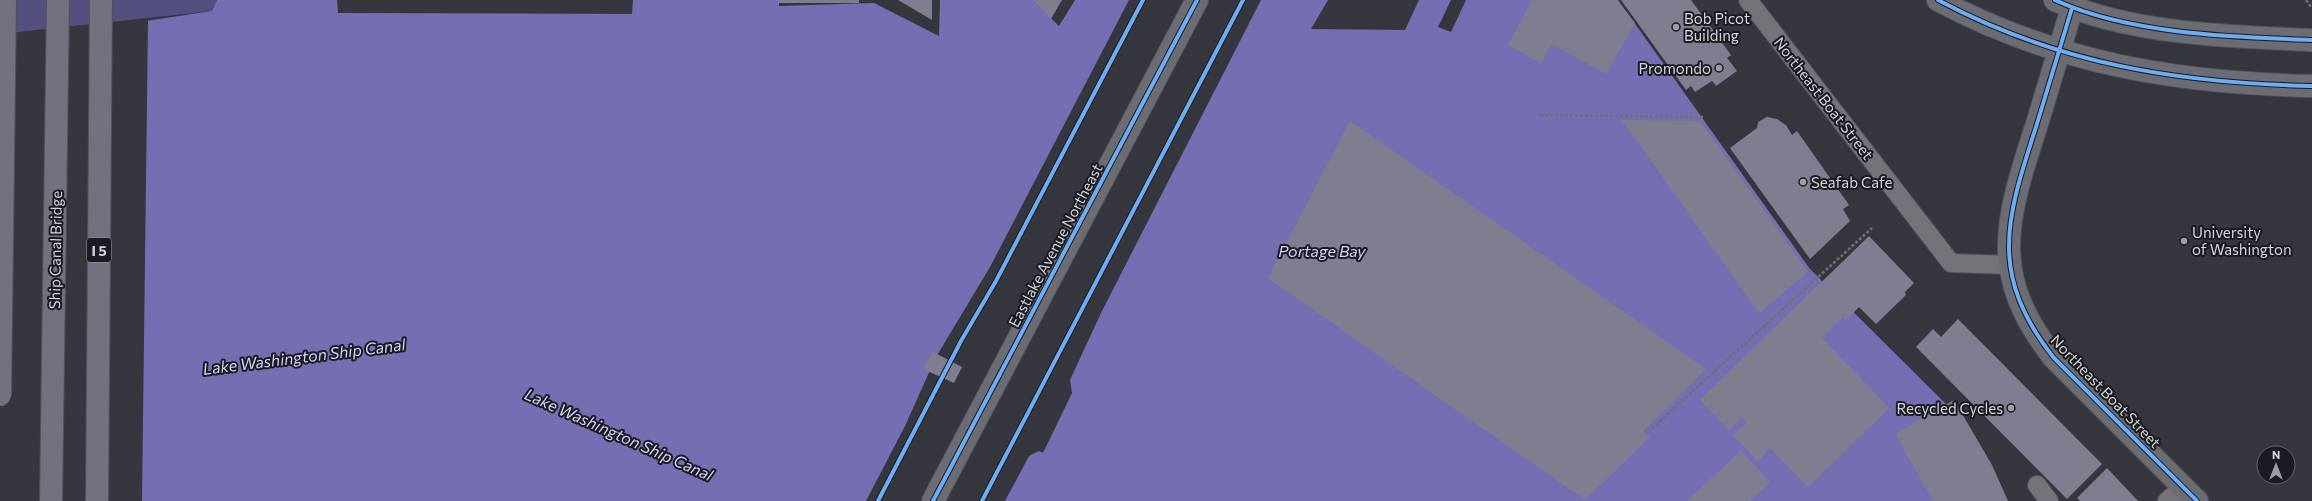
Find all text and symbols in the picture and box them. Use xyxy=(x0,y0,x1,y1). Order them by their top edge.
place label: Bob Picot Building xyxy=(1684,9,1750,44)
marker: Bob Picot Building xyxy=(1671,22,1681,32)
street label: Northeast Boat Street xyxy=(1771,33,1877,163)
place label: Promondo xyxy=(1639,59,1711,77)
marker: Promondo xyxy=(1714,63,1724,73)
street label: Eastlake Avenue Northeast xyxy=(1004,160,1106,330)
place label: Seafab Cafe xyxy=(1811,173,1893,191)
marker: Seafab Cafe xyxy=(1798,177,1808,187)
street label: Ship Canal Bridge xyxy=(45,191,65,309)
place label: University of Washington xyxy=(2192,223,2292,258)
marker: University of Washington xyxy=(2179,236,2189,246)
road number: I 5 xyxy=(87,238,111,262)
water label: Portage Bay xyxy=(1278,241,1366,260)
street label: Northeast Boat Street xyxy=(2047,331,2165,451)
water label: Lake Washington Ship Canal xyxy=(202,334,407,378)
water label: Lake Washington Ship Canal xyxy=(522,384,717,485)
place label: Recycled Cycles xyxy=(1897,399,2003,417)
marker: Recycled Cycles xyxy=(2006,403,2016,413)
north arrow xyxy=(2256,445,2296,485)
text: N xyxy=(2272,448,2280,461)

